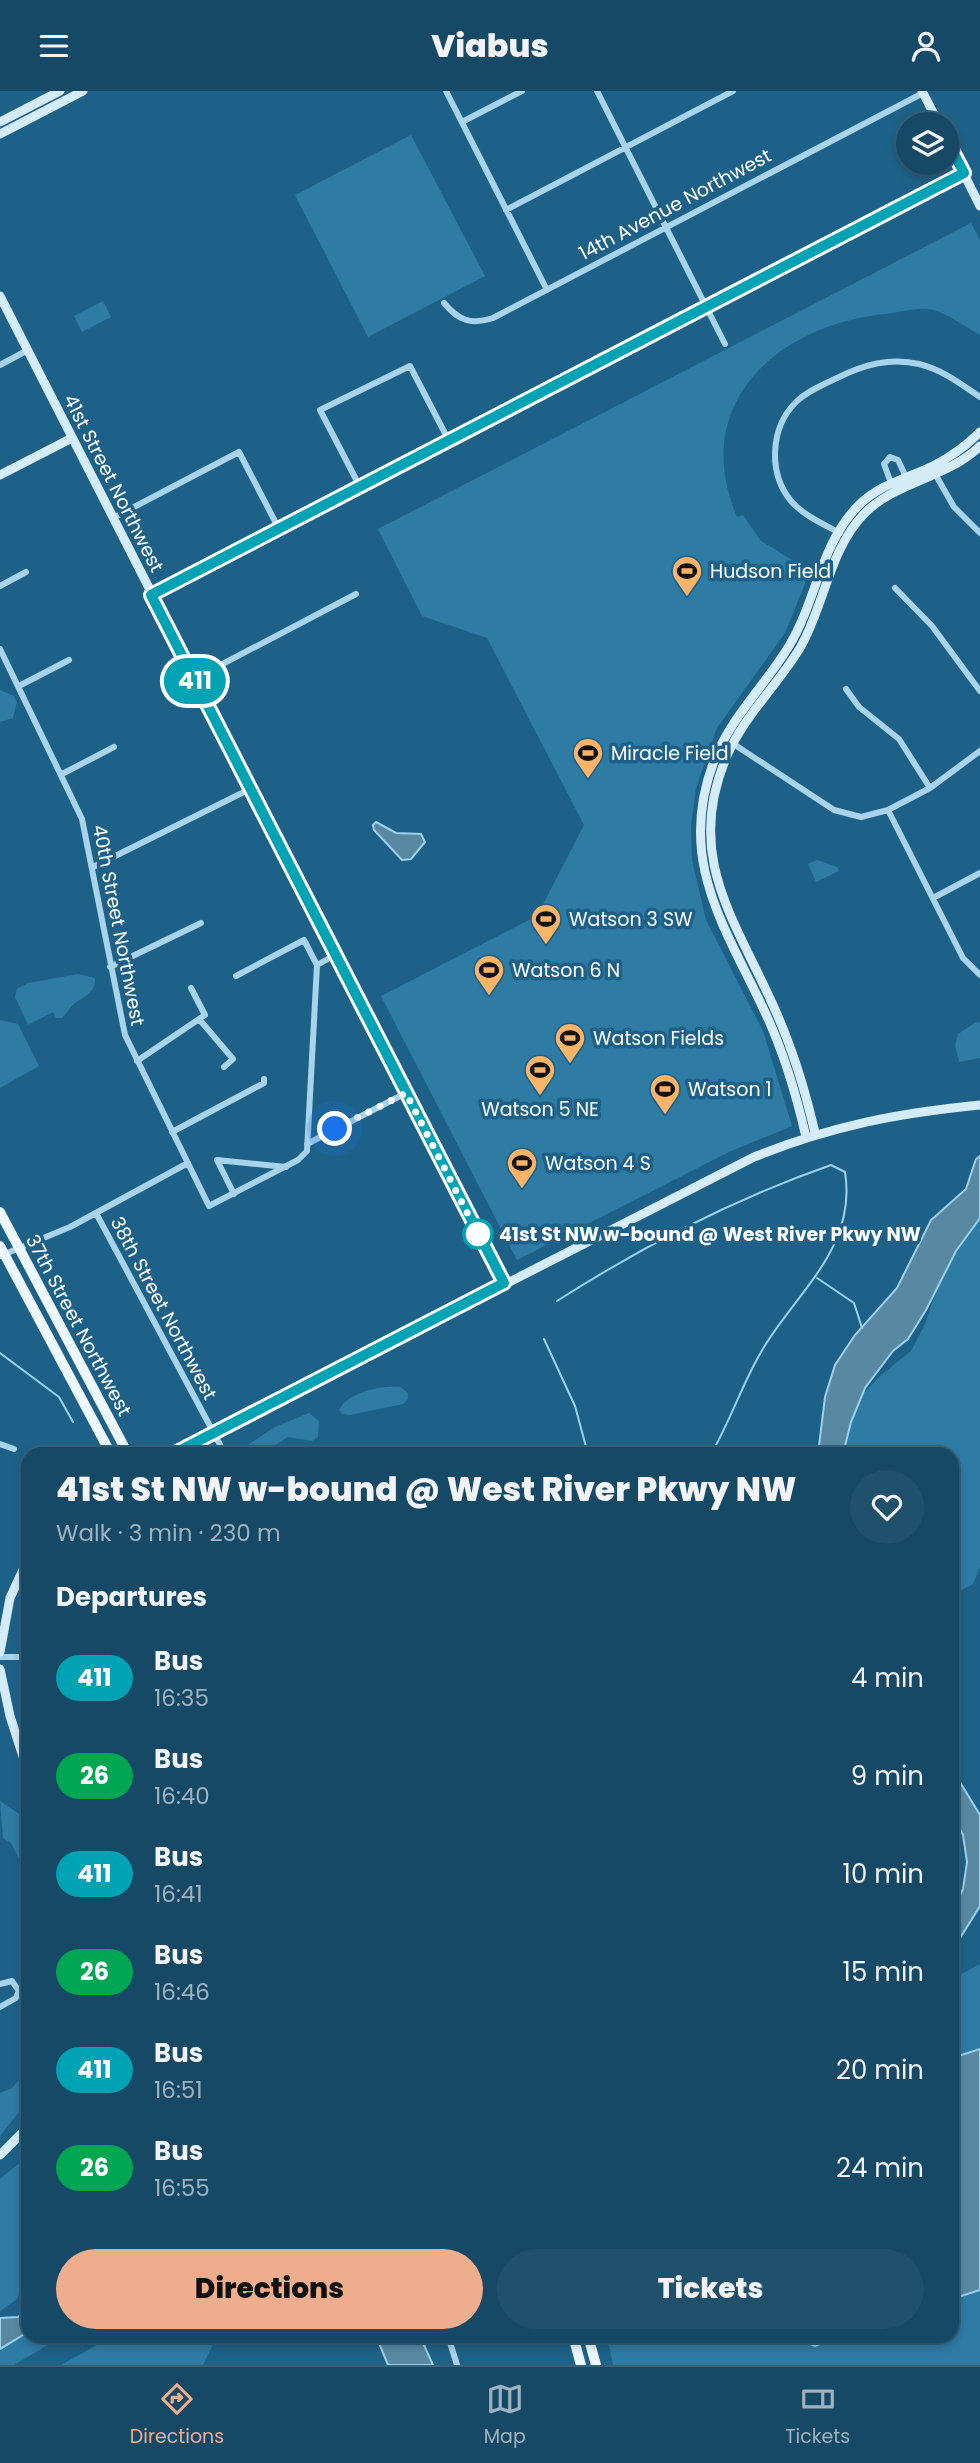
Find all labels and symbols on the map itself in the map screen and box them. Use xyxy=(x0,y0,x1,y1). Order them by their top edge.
street label: 14th Avenue Northwest xyxy=(574,142,776,267)
street label: 41st Street Northwest xyxy=(57,390,170,577)
sports icon: Hudson Field xyxy=(670,554,704,598)
place label: Hudson Field xyxy=(710,558,831,585)
line badge: 411 xyxy=(155,658,235,704)
sports icon: Miracle Field xyxy=(571,736,605,780)
place label: Miracle Field xyxy=(611,740,729,767)
street label: 40th Street Northwest xyxy=(86,822,151,1028)
sports icon: Watson 3 SW xyxy=(529,902,563,946)
place label: Watson 3 SW xyxy=(569,906,693,933)
sports icon: Watson 6 N xyxy=(472,953,506,997)
place label: Watson 6 N xyxy=(512,957,620,984)
sports icon: Watson Fields xyxy=(553,1021,587,1065)
place label: Watson Fields xyxy=(593,1025,724,1052)
sports icon: Watson 5 NE xyxy=(523,1053,557,1097)
sports icon: Watson 1 xyxy=(648,1072,682,1116)
place label: Watson 1 xyxy=(688,1076,772,1103)
place label: Watson 5 NE xyxy=(481,1096,599,1123)
your location xyxy=(317,1111,352,1146)
sports icon: Watson 4 S xyxy=(505,1146,539,1190)
place label: Watson 4 S xyxy=(545,1150,651,1177)
street label: 38th Street Northwest xyxy=(104,1212,223,1405)
marker: 41st St NW w-bound @ West River Pkwy NW xyxy=(463,1219,493,1249)
place label: 41st St NW w-bound @ West River Pkwy NW xyxy=(499,1221,921,1248)
street label: 37th Street Northwest xyxy=(19,1230,138,1421)

